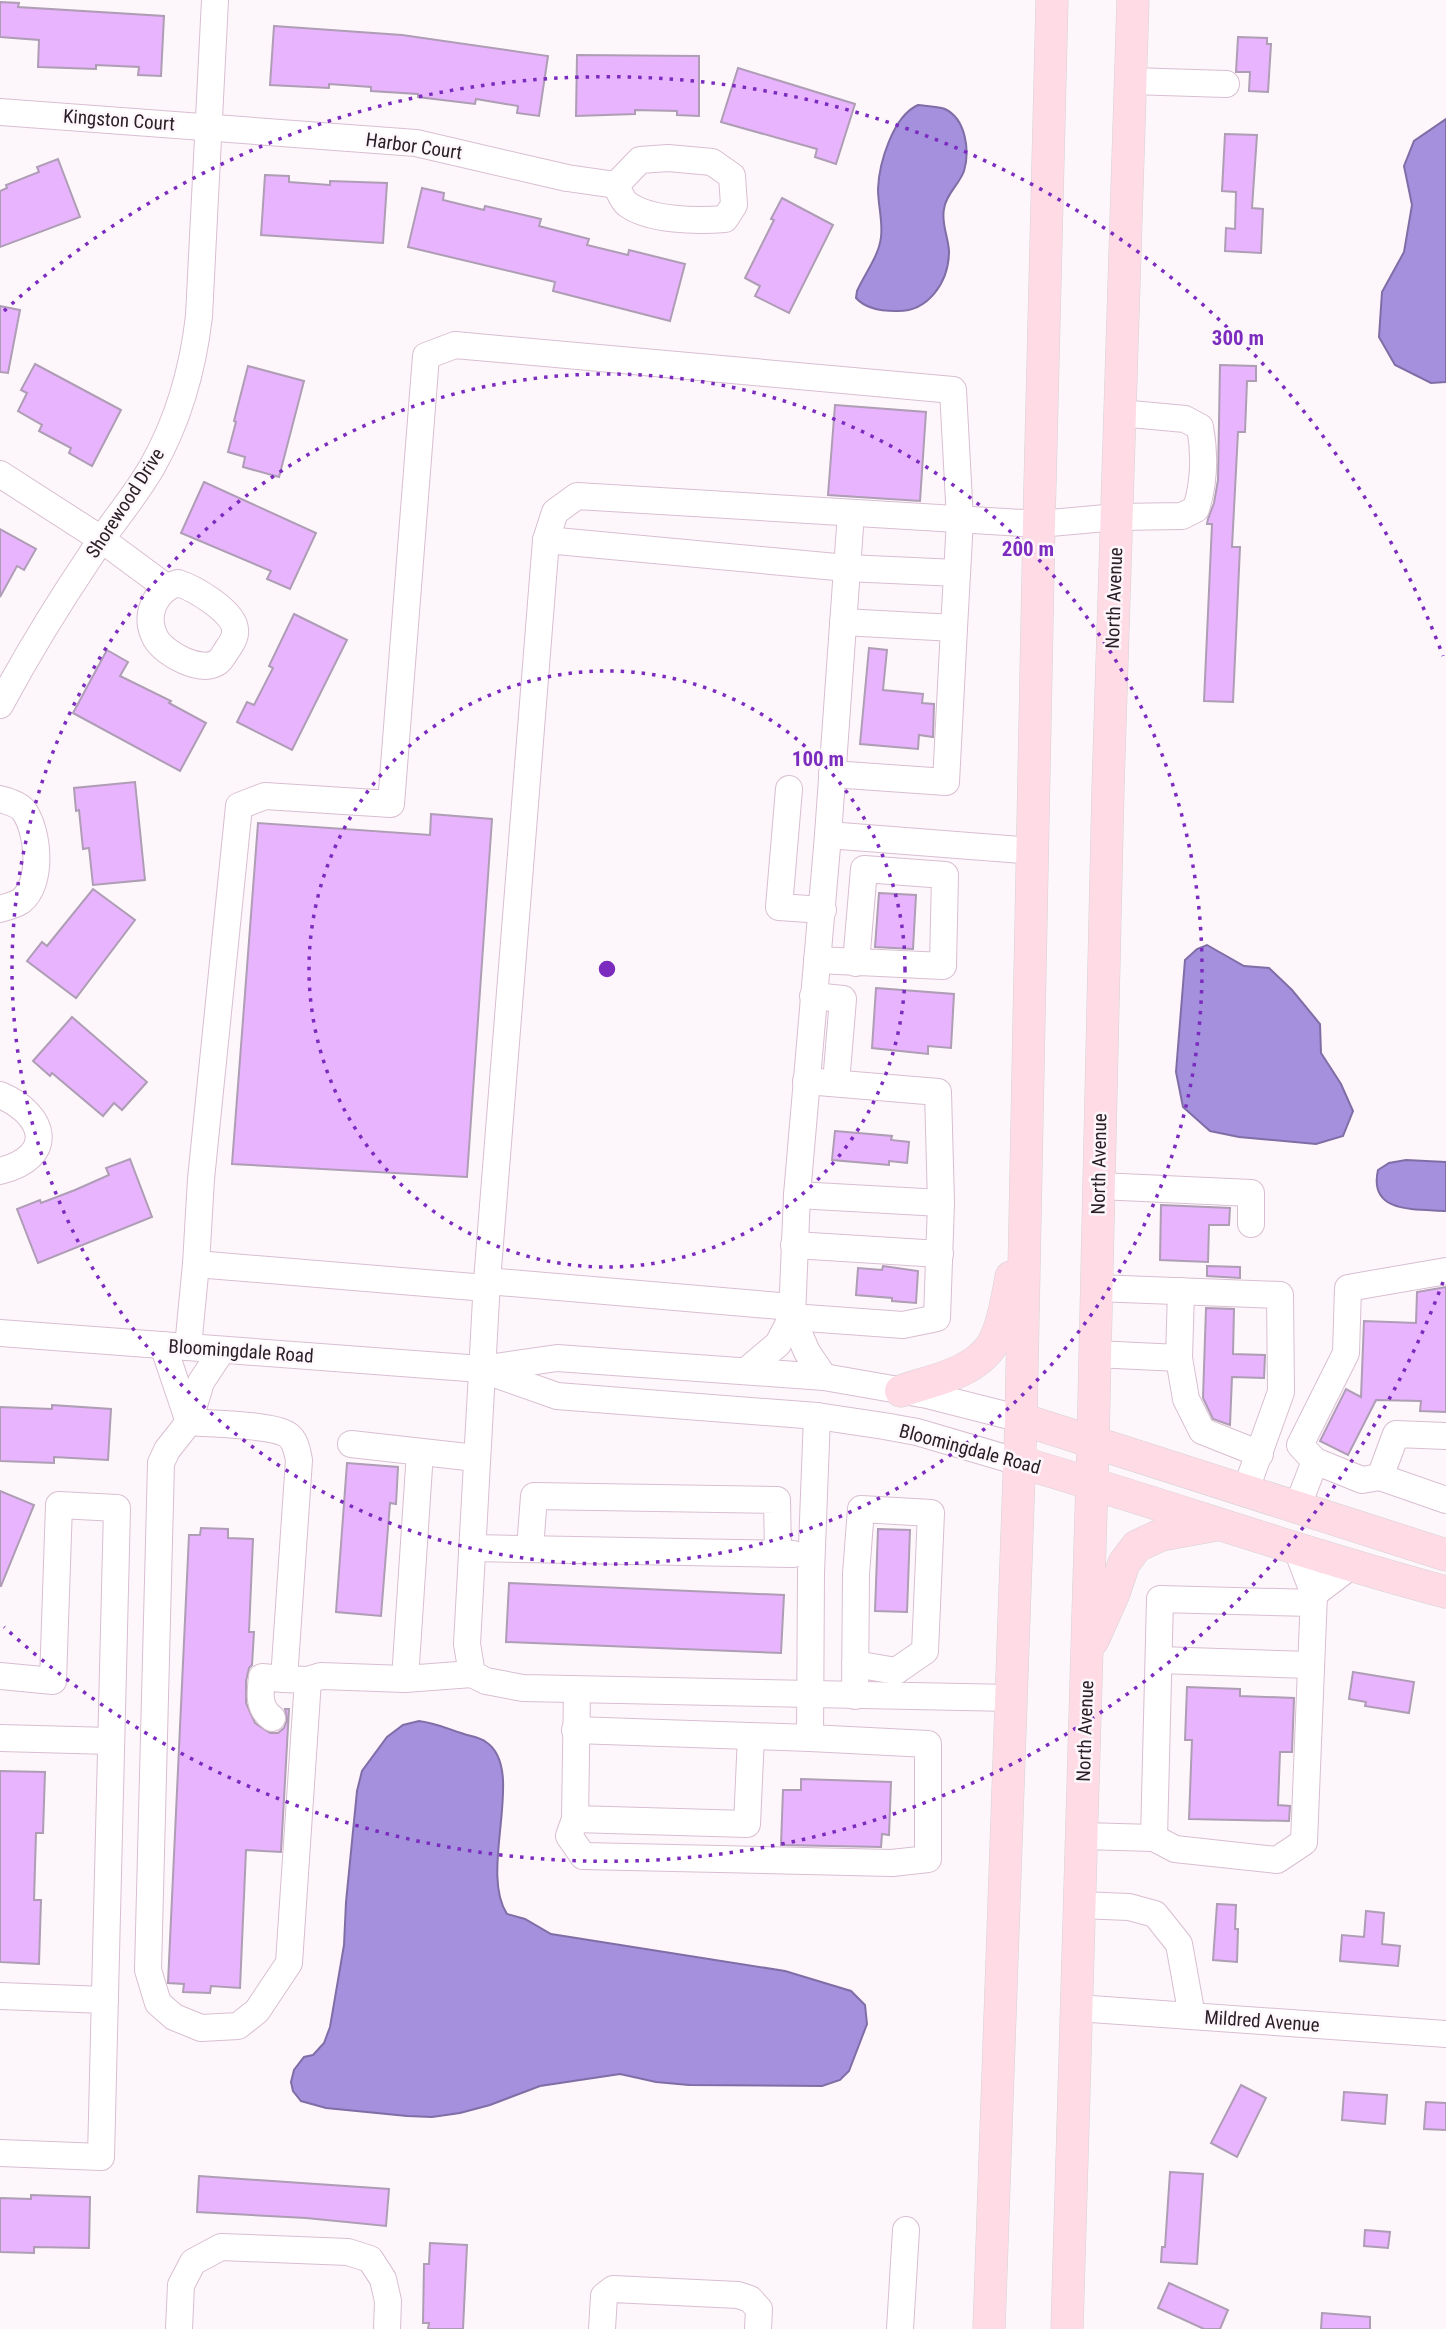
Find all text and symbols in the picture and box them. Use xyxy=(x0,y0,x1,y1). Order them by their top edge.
street label: Kingston Court xyxy=(62,105,176,135)
street label: Harbor Court xyxy=(364,128,464,164)
text: 300 m xyxy=(1212,326,1264,350)
street label: Shorewood Drive xyxy=(81,444,169,562)
text: 200 m xyxy=(1002,537,1054,561)
street label: North Avenue xyxy=(1101,547,1127,649)
text: 100 m xyxy=(792,747,844,771)
centre of rings xyxy=(595,957,619,981)
street label: North Avenue xyxy=(1087,1113,1111,1215)
street label: Bloomingdale Road xyxy=(168,1334,314,1368)
street label: Bloomingdale Road xyxy=(897,1419,1043,1479)
street label: North Avenue xyxy=(1072,1680,1098,1782)
street label: Mildred Avenue xyxy=(1204,2005,1321,2037)

